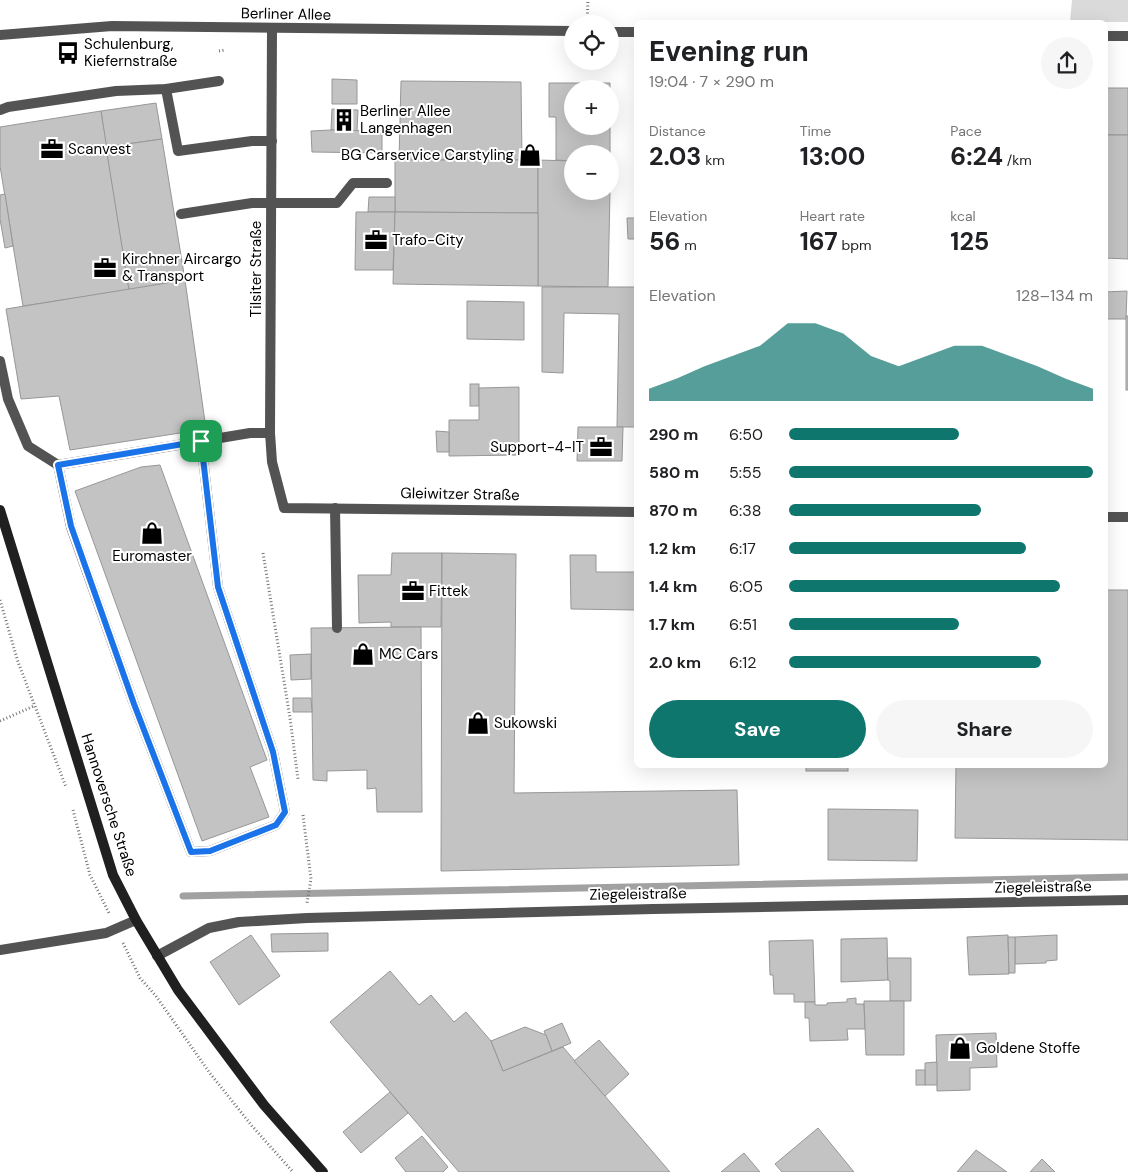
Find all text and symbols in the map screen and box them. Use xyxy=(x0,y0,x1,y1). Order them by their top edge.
street label: Berliner Allee xyxy=(241,3,331,25)
map controls xyxy=(564,15,619,200)
button: locate xyxy=(564,15,619,70)
text: Evening run xyxy=(649,33,809,70)
place label: Schulenburg, Kiefernstraße xyxy=(84,34,177,71)
button: share xyxy=(1041,37,1093,89)
bus stop icon: Schulenburg, Kiefernstraße xyxy=(55,40,81,66)
text: 19:04 · 7 × 290 m xyxy=(649,71,774,92)
button: + xyxy=(564,80,619,135)
place label: Berliner Allee Langenhagen xyxy=(360,101,452,138)
building icon: Berliner Allee Langenhagen xyxy=(331,107,357,133)
text: Distance xyxy=(649,122,706,140)
text: Time xyxy=(800,122,831,140)
text: Pace xyxy=(950,122,982,140)
office icon: Scanvest xyxy=(39,136,65,162)
place label: Scanvest xyxy=(68,139,131,159)
text: 2.03 xyxy=(649,140,701,173)
text: 13:00 xyxy=(800,140,865,173)
text: 6:24 xyxy=(950,140,1003,173)
shop icon: BG Carservice Carstyling xyxy=(517,142,543,168)
place label: BG Carservice Carstyling xyxy=(341,145,514,165)
button: − xyxy=(564,145,619,200)
text: km xyxy=(701,151,725,169)
text: /km xyxy=(1003,151,1032,169)
text: Elevation xyxy=(649,207,707,225)
text: Heart rate xyxy=(800,207,865,225)
text: kcal xyxy=(950,207,976,225)
street label: Tilsiter Straße xyxy=(246,221,266,317)
text: 56 xyxy=(649,225,680,258)
text: 167 xyxy=(800,225,838,258)
text: 125 xyxy=(950,225,989,258)
office icon: Trafo-City xyxy=(363,227,389,253)
place label: Trafo-City xyxy=(392,230,464,250)
text: m xyxy=(680,236,697,254)
text: bpm xyxy=(838,236,872,254)
place label: Kirchner Aircargo & Transport xyxy=(122,249,242,286)
office icon: Kirchner Aircargo & Transport xyxy=(92,255,118,281)
text: Elevation xyxy=(649,285,716,306)
text: 128–134 m xyxy=(1016,285,1093,306)
pin xyxy=(180,420,222,462)
text: 290 m xyxy=(649,424,698,445)
text: 6:50 xyxy=(729,424,763,445)
icon: arrive xyxy=(187,427,215,455)
office icon: Support-4-IT xyxy=(588,434,614,460)
place label: Support-4-IT xyxy=(490,437,584,457)
text: 580 m xyxy=(649,462,699,483)
text: 5:55 xyxy=(729,462,762,483)
street label: Gleiwitzer Straße xyxy=(400,483,520,505)
text: 870 m xyxy=(649,500,698,521)
text: 6:38 xyxy=(729,500,761,521)
shop icon: Euromaster xyxy=(139,520,165,546)
text: 1.2 km xyxy=(649,538,696,559)
text: 6:17 xyxy=(729,538,756,559)
place label: Euromaster xyxy=(112,546,192,566)
text: 1.4 km xyxy=(649,576,697,597)
text: 6:05 xyxy=(729,576,763,597)
office icon: Fittek xyxy=(400,578,426,604)
place label: Fittek xyxy=(429,581,469,601)
text: 1.7 km xyxy=(649,614,695,635)
text: 6:51 xyxy=(729,614,757,635)
shop icon: MC Cars xyxy=(350,641,376,667)
place label: MC Cars xyxy=(379,644,438,664)
text: 2.0 km xyxy=(649,652,701,673)
text: 6:12 xyxy=(729,652,757,673)
button: Save xyxy=(649,700,866,758)
button: Share xyxy=(876,700,1093,758)
shop icon: Sukowski xyxy=(465,710,491,736)
place label: Sukowski xyxy=(494,713,557,733)
street label: Hannoversche Straße xyxy=(76,731,142,879)
street label: Ziegeleistraße xyxy=(994,876,1092,898)
street label: Ziegeleistraße xyxy=(589,883,687,905)
shop icon: Goldene Stoffe xyxy=(947,1035,973,1061)
place label: Goldene Stoffe xyxy=(976,1038,1080,1058)

